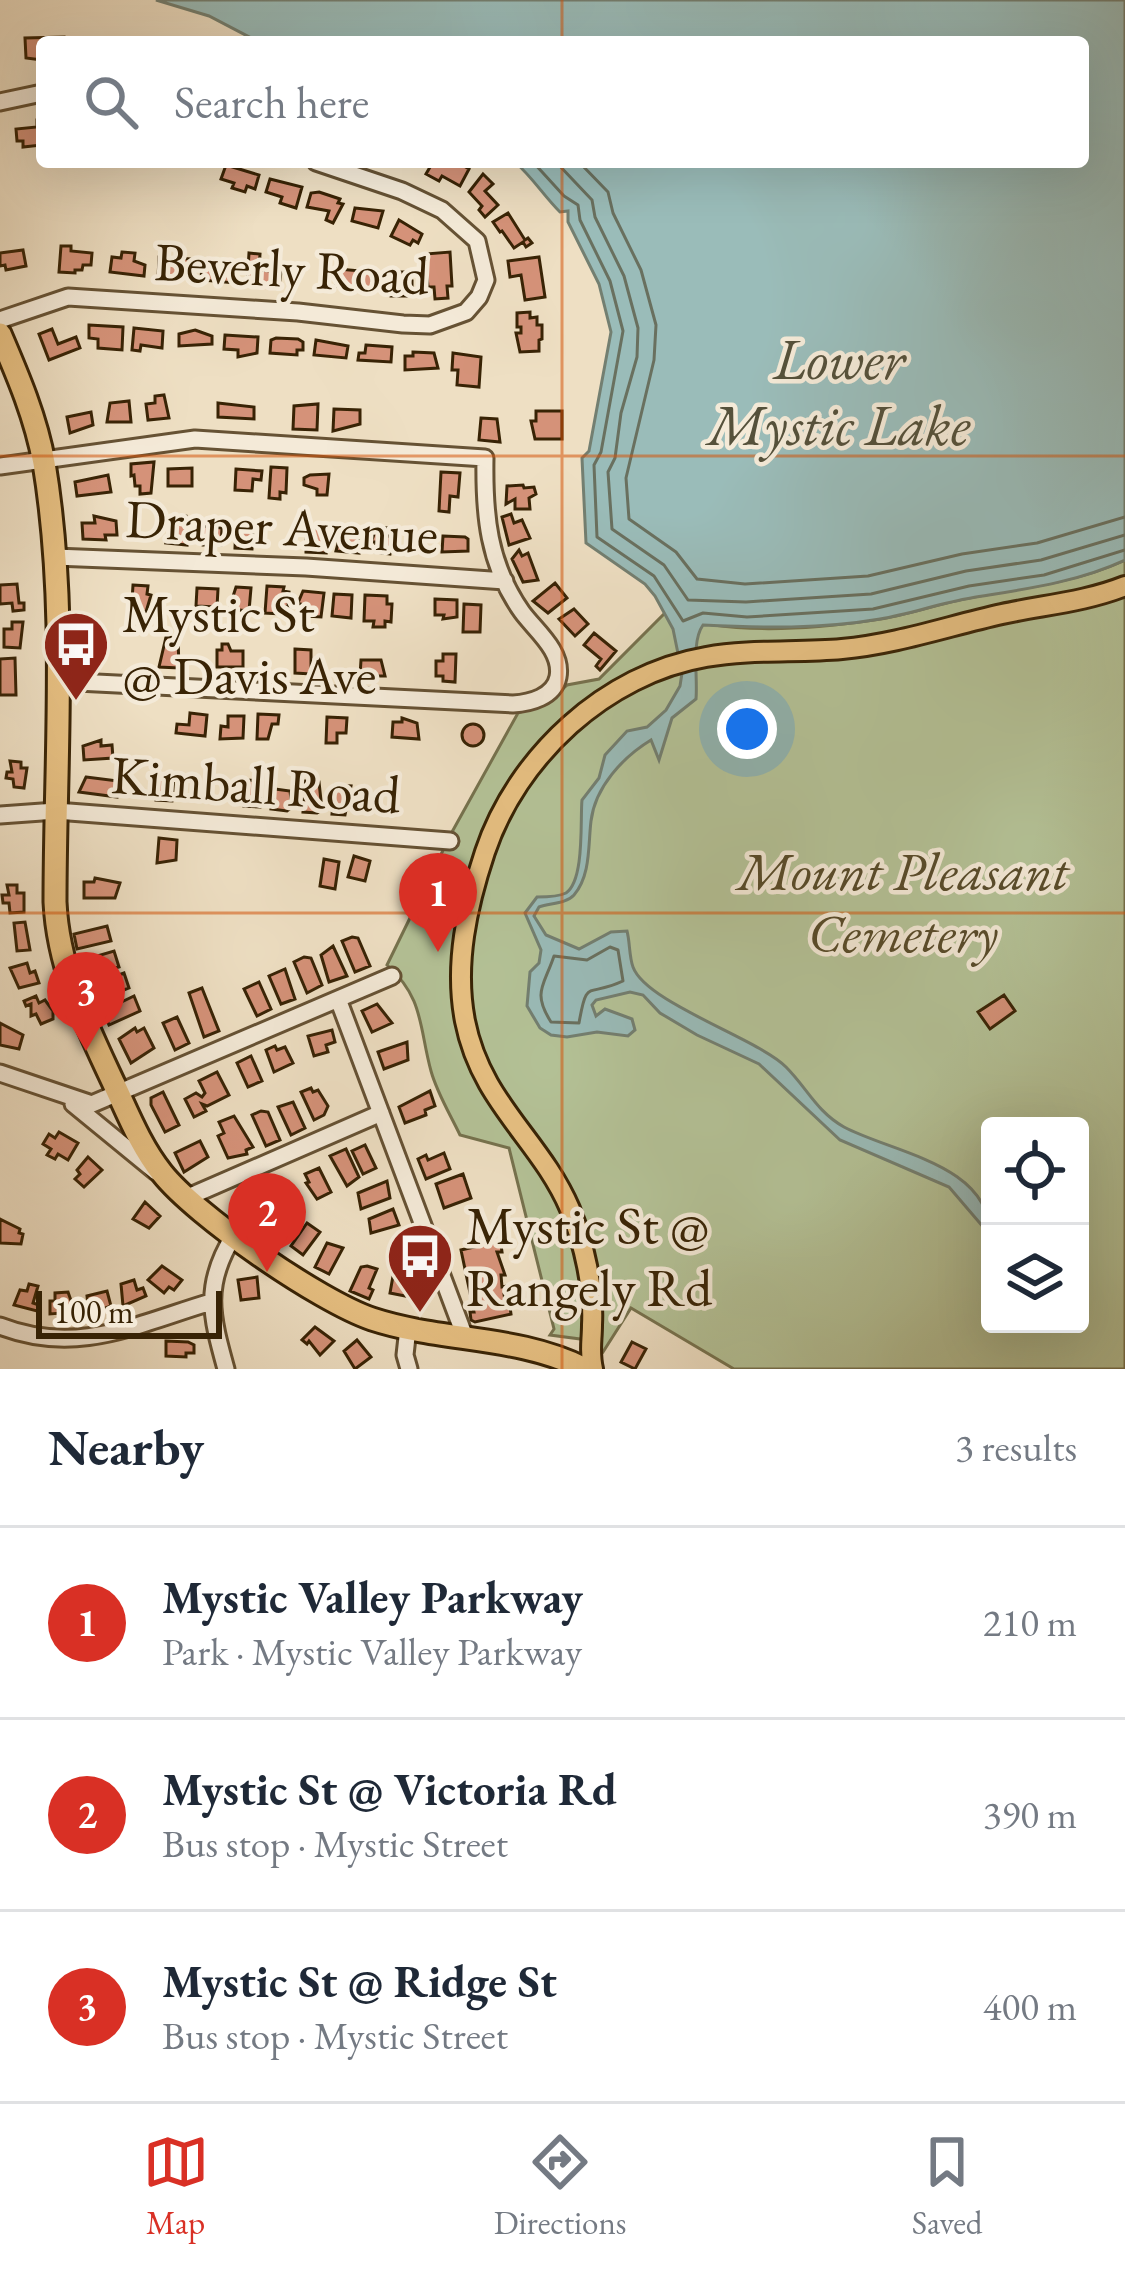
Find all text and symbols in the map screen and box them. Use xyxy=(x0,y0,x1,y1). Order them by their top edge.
search box xyxy=(36,36,1089,168)
icon: search xyxy=(78,69,144,135)
text: Search here xyxy=(174,73,369,131)
street label: Beverly Road xyxy=(153,226,432,310)
water label: Lower Mystic Lake xyxy=(705,322,971,462)
street label: Draper Avenue xyxy=(124,483,440,569)
place label: Mystic St @ Davis Ave xyxy=(122,578,377,710)
bus stop icon: Mystic St @ Davis Ave xyxy=(41,609,111,703)
your location xyxy=(717,699,777,759)
street label: Kimball Road xyxy=(109,739,404,829)
park label: Mount Pleasant Cemetery xyxy=(734,836,1071,968)
pin: 1 xyxy=(399,853,477,952)
pin: 3 xyxy=(47,952,125,1051)
map controls xyxy=(981,1117,1089,1333)
button: locate xyxy=(981,1117,1089,1225)
pin: 2 xyxy=(228,1173,306,1272)
place label: Mystic St @ Rangely Rd xyxy=(466,1190,713,1322)
bus stop icon: Mystic St @ Rangely Rd xyxy=(385,1221,455,1315)
button: layers xyxy=(981,1225,1089,1333)
scale bar xyxy=(36,1285,222,1338)
text: 100 m xyxy=(54,1290,134,1333)
text: Nearby xyxy=(48,1414,204,1480)
text: 3 results xyxy=(955,1422,1077,1473)
text: Mystic Valley Parkway xyxy=(162,1568,583,1626)
text: 1 xyxy=(77,1597,97,1648)
text: 210 m xyxy=(983,1597,1077,1648)
text: Park · Mystic Valley Parkway xyxy=(162,1626,582,1677)
text: Mystic St @ Victoria Rd xyxy=(162,1760,617,1818)
text: 2 xyxy=(77,1789,97,1840)
text: 390 m xyxy=(983,1789,1077,1840)
text: Bus stop · Mystic Street xyxy=(162,1818,508,1869)
text: Mystic St @ Ridge St xyxy=(162,1952,557,2010)
text: 3 xyxy=(77,1981,97,2032)
text: 400 m xyxy=(983,1981,1077,2032)
text: Bus stop · Mystic Street xyxy=(162,2010,508,2061)
tab: Map xyxy=(143,2129,209,2244)
tab: Directions xyxy=(494,2129,627,2244)
tab: Saved xyxy=(912,2129,982,2244)

